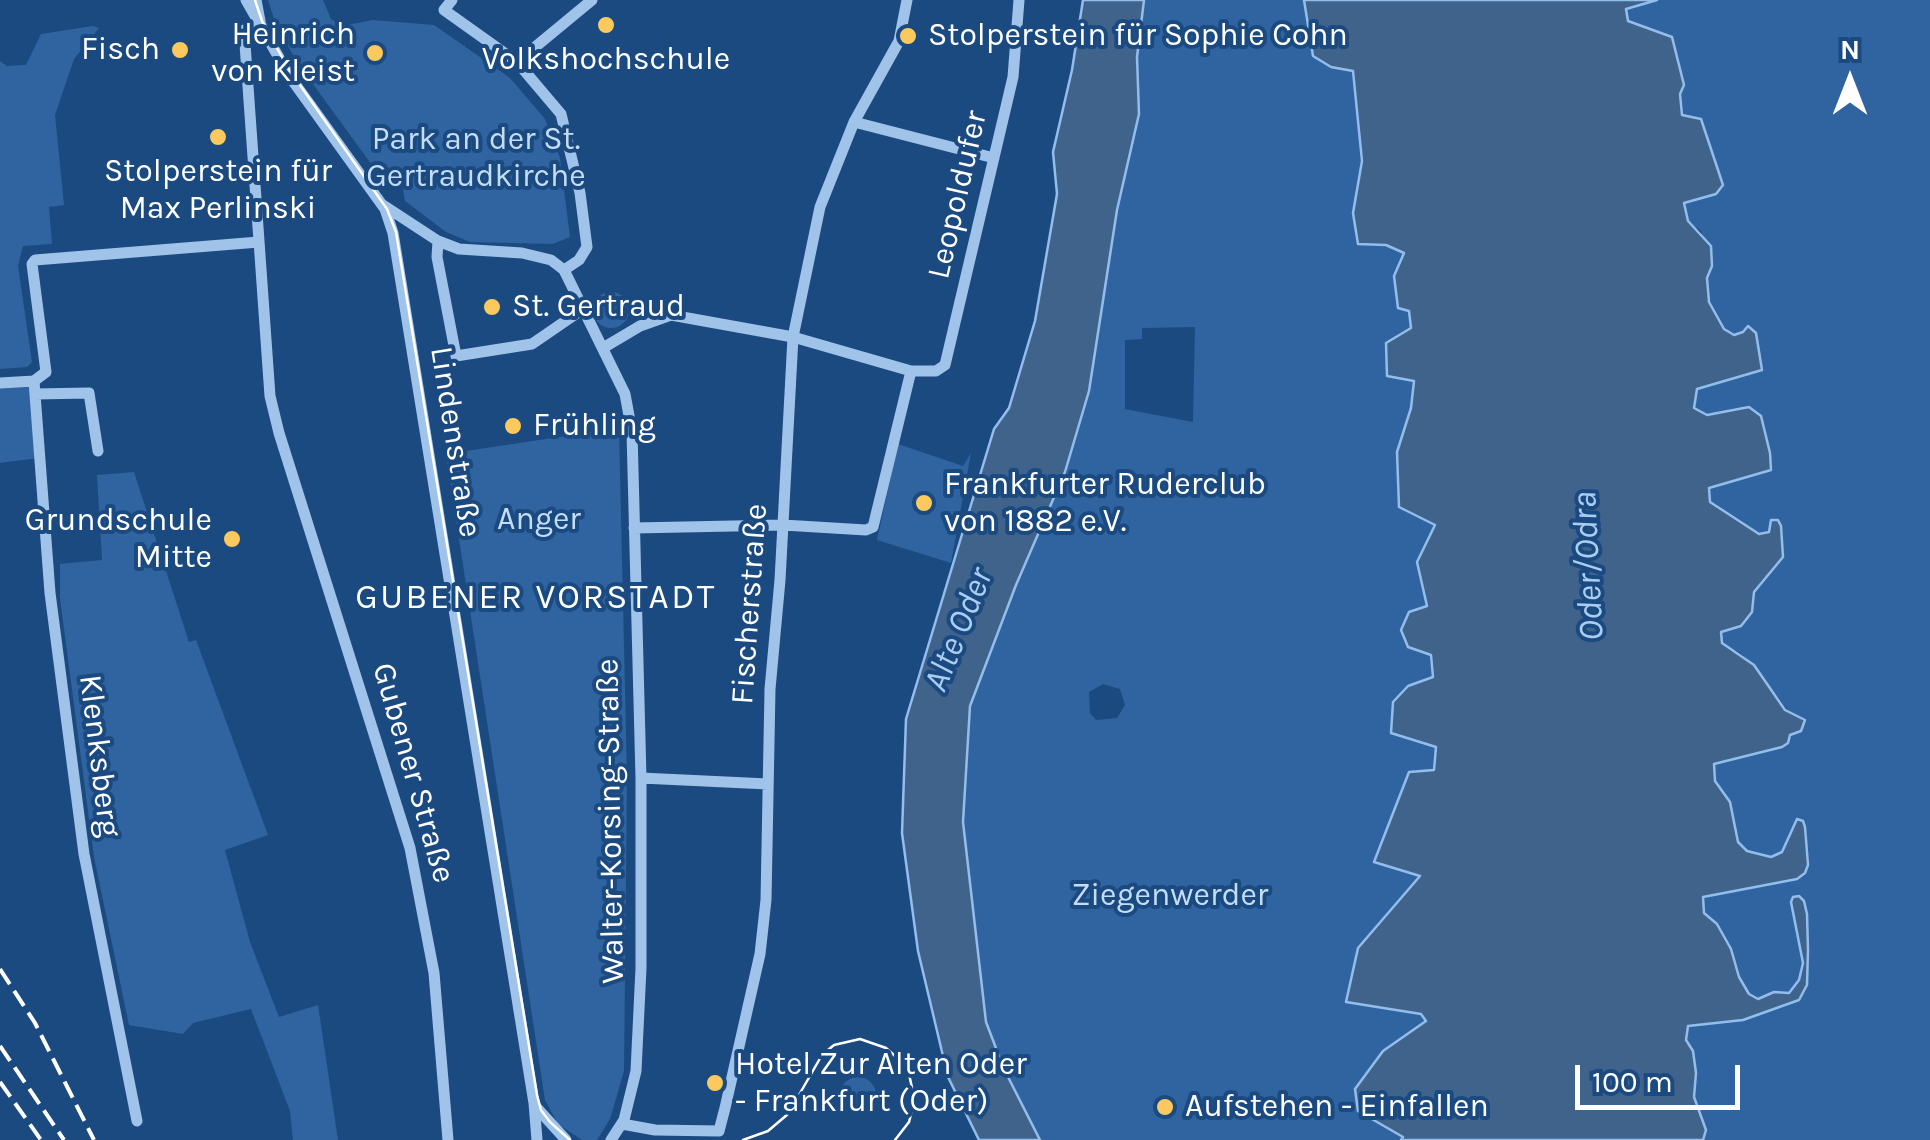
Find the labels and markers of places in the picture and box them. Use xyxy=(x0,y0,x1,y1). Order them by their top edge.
marker: Volkshochschule xyxy=(595,14,617,36)
place label: Heinrich von Kleist xyxy=(211,16,355,91)
place label: Stolperstein für Sophie Cohn xyxy=(928,17,1348,55)
marker: Stolperstein für Sophie Cohn xyxy=(897,25,919,47)
place label: Fisch xyxy=(81,31,160,69)
marker: Fisch xyxy=(169,39,191,61)
place label: Volkshochschule xyxy=(482,41,730,79)
marker: Heinrich von Kleist xyxy=(364,42,386,64)
marker: Stolperstein für Max Perlinski xyxy=(207,126,229,148)
place label: Stolperstein für Max Perlinski xyxy=(104,153,332,228)
place label: St. Gertraud xyxy=(512,288,685,326)
marker: St. Gertraud xyxy=(481,296,503,318)
place label: Frühling xyxy=(533,407,656,445)
marker: Frühling xyxy=(502,415,524,437)
place label: Frankfurter Ruderclub von 1882 e.V. xyxy=(944,466,1266,541)
marker: Frankfurter Ruderclub von 1882 e.V. xyxy=(913,492,935,514)
place label: Grundschule Mitte xyxy=(25,502,212,577)
marker: Grundschule Mitte xyxy=(221,528,243,550)
place label: Hotel Zur Alten Oder - Frankfurt (Oder) xyxy=(735,1046,1027,1121)
marker: Hotel Zur Alten Oder - Frankfurt (Oder) xyxy=(704,1072,726,1094)
place label: Aufstehen - Einfallen xyxy=(1185,1088,1489,1126)
marker: Aufstehen - Einfallen xyxy=(1154,1096,1176,1118)

